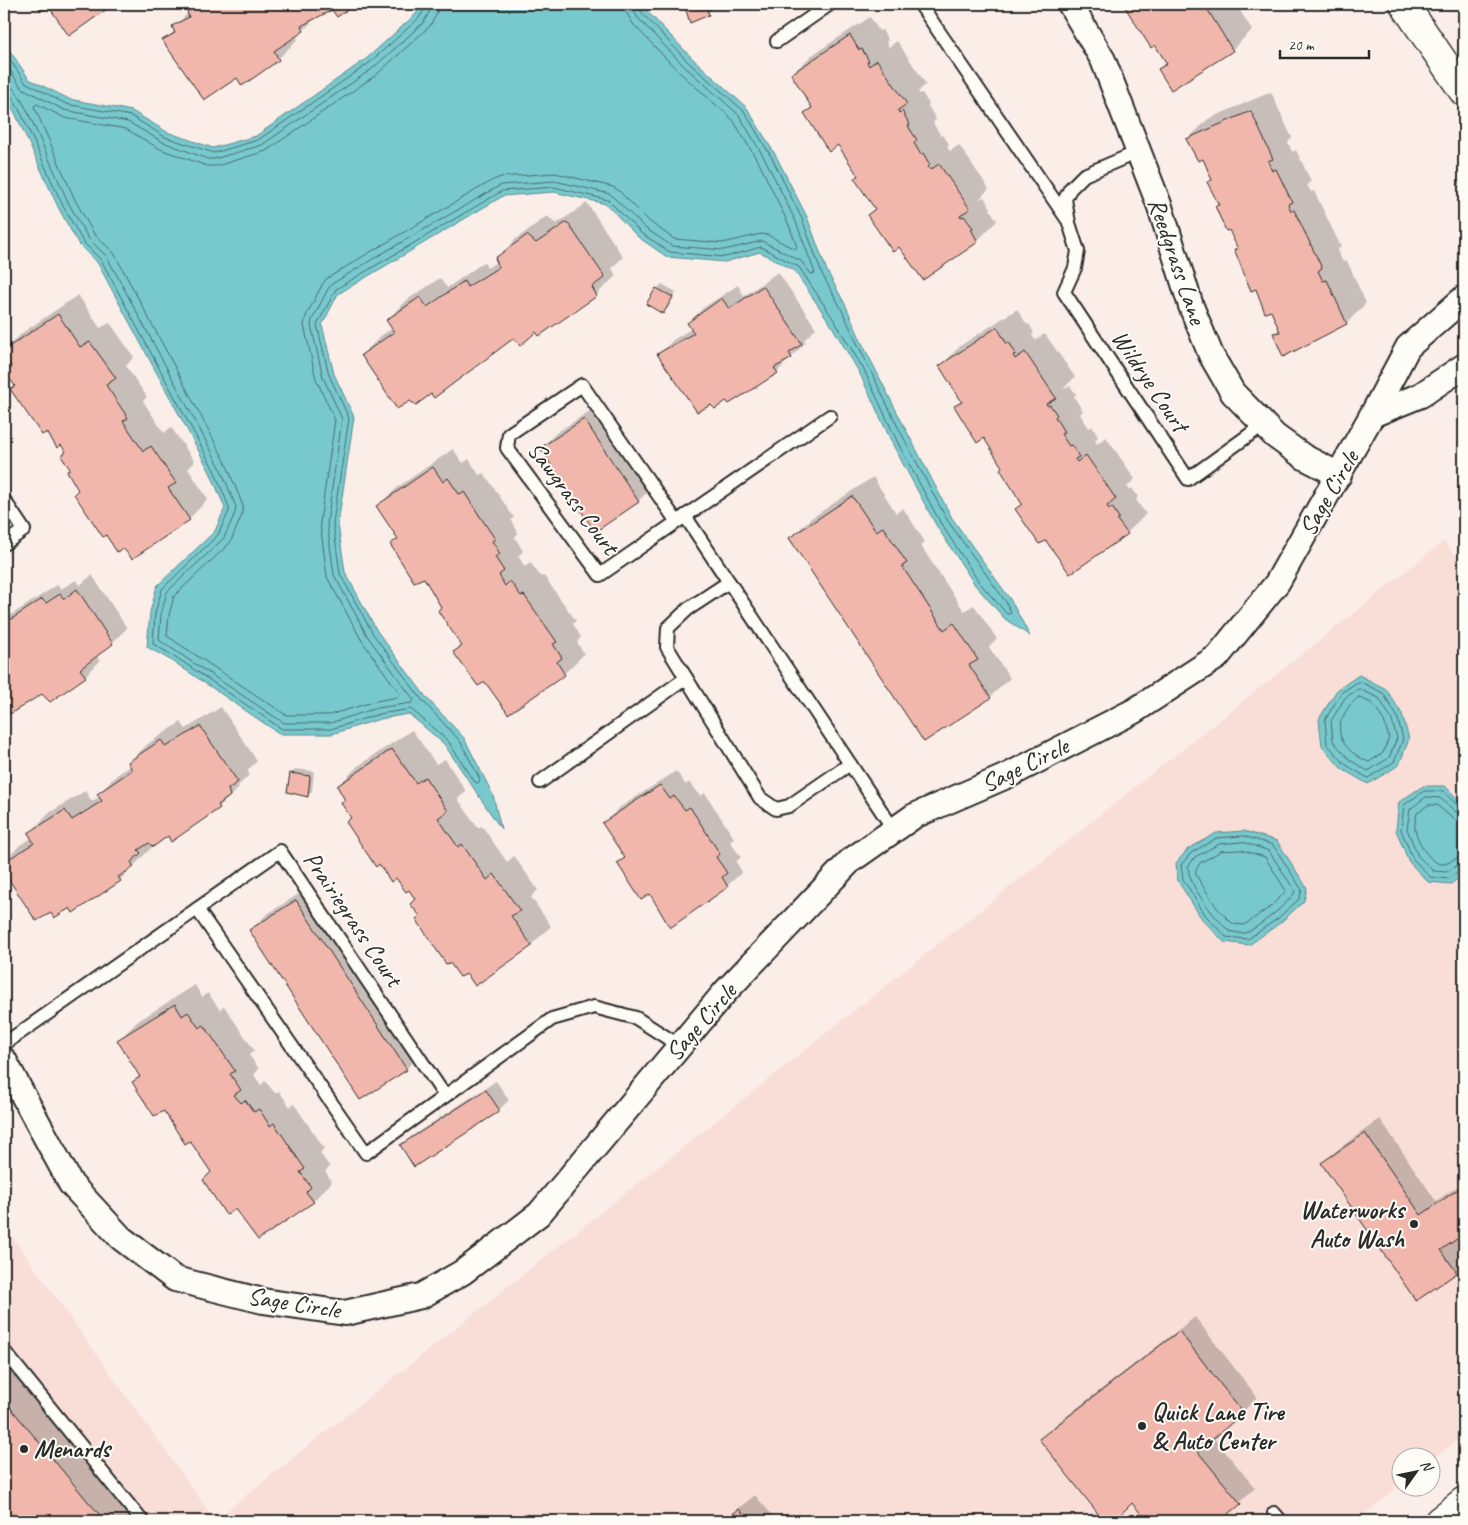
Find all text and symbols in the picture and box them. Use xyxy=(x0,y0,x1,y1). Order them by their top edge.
scale bar xyxy=(1280,28,1369,60)
text: 20 m xyxy=(1288,36,1315,55)
street label: Reedgrass Lane xyxy=(1140,194,1214,330)
street label: Wildrye Court xyxy=(1104,324,1198,441)
street label: Sawgrass Court xyxy=(520,435,628,563)
street label: Sage Circle xyxy=(1292,443,1367,541)
street label: Sage Circle xyxy=(976,729,1076,800)
street label: Prairiegrass Court xyxy=(296,845,411,995)
street label: Sage Circle xyxy=(658,975,745,1068)
place label: Waterworks Auto Wash xyxy=(1300,1194,1406,1255)
marker: Waterworks Auto Wash xyxy=(1408,1218,1420,1230)
street label: Sage Circle xyxy=(245,1280,344,1326)
place label: Quick Lane Tire & Auto Center xyxy=(1152,1396,1285,1457)
marker: Quick Lane Tire & Auto Center xyxy=(1136,1420,1148,1432)
place label: Menards xyxy=(34,1433,112,1465)
marker: Menards xyxy=(18,1443,30,1455)
north arrow xyxy=(1390,1448,1440,1498)
text: N xyxy=(1417,1457,1437,1475)

